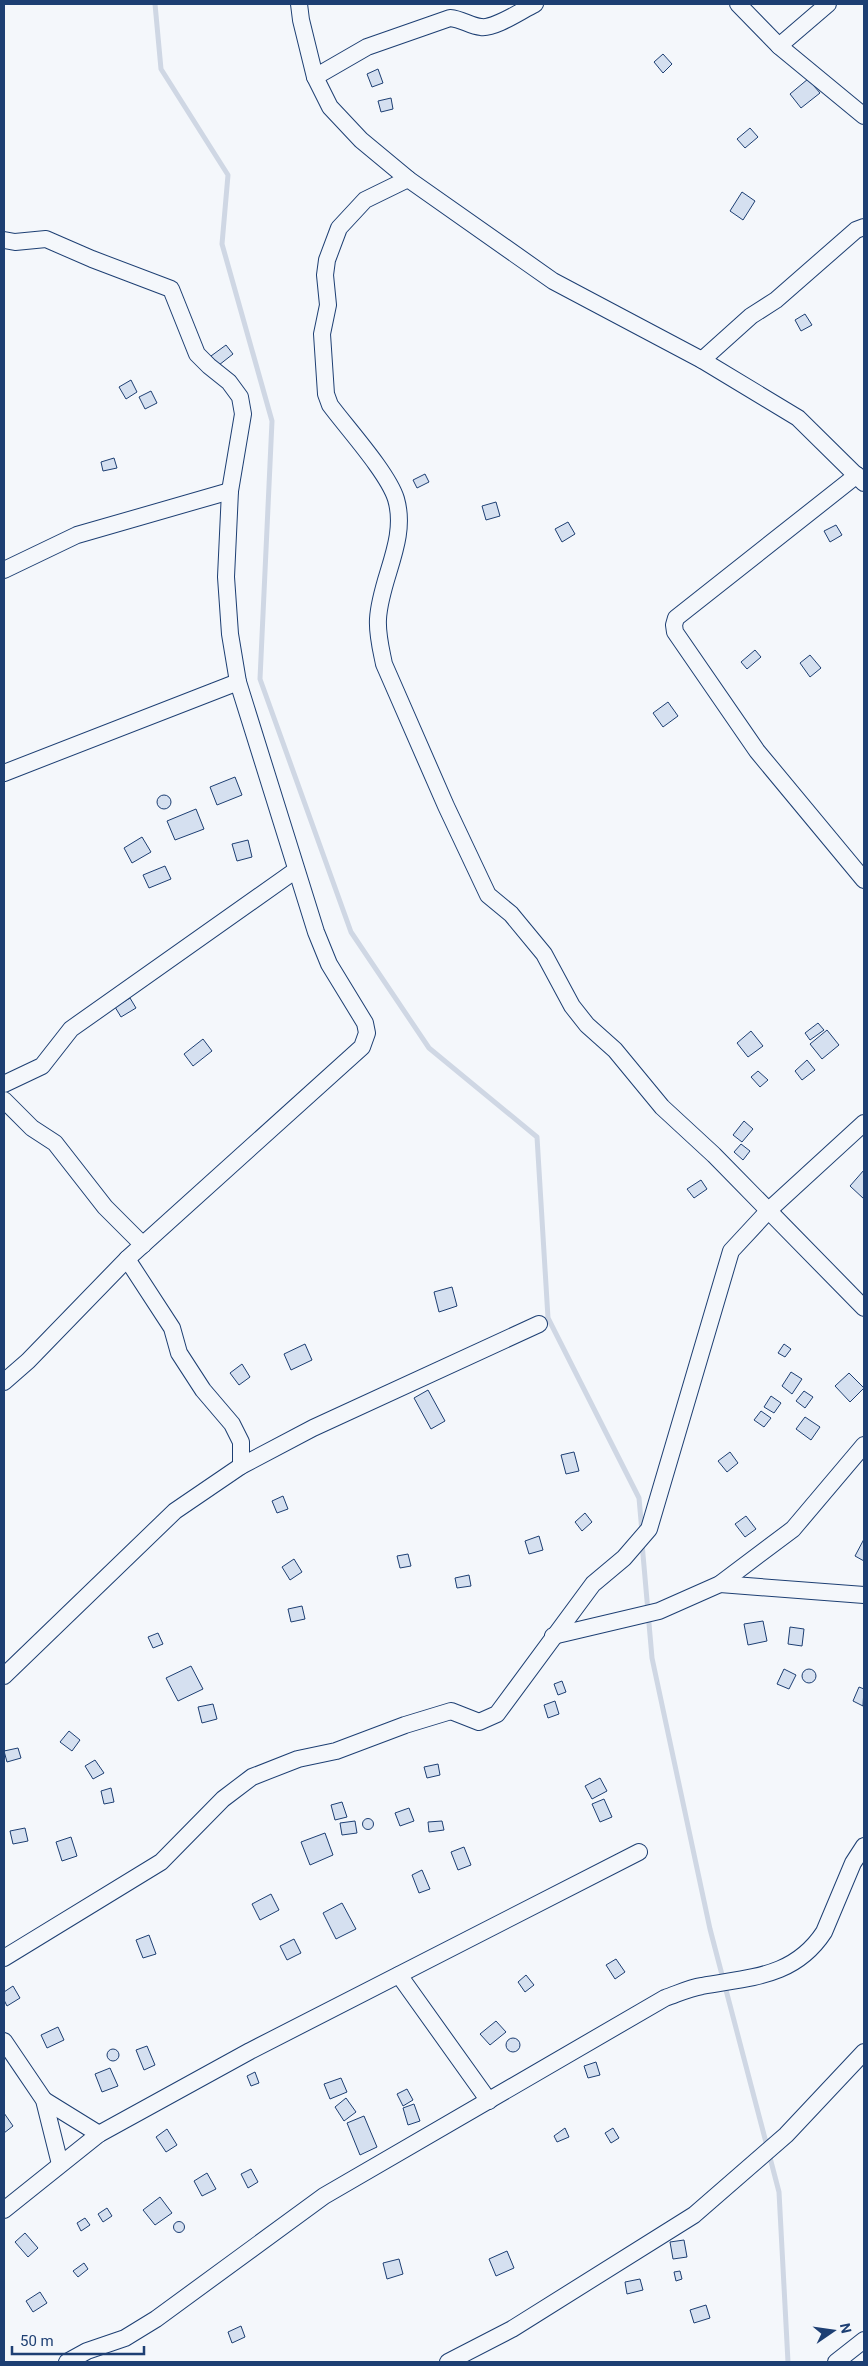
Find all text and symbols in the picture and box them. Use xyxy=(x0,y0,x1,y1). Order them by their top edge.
north arrow xyxy=(808,2306,858,2356)
text: N xyxy=(837,2321,855,2335)
scale bar xyxy=(12,2324,145,2356)
text: 50 m xyxy=(20,2332,54,2350)

